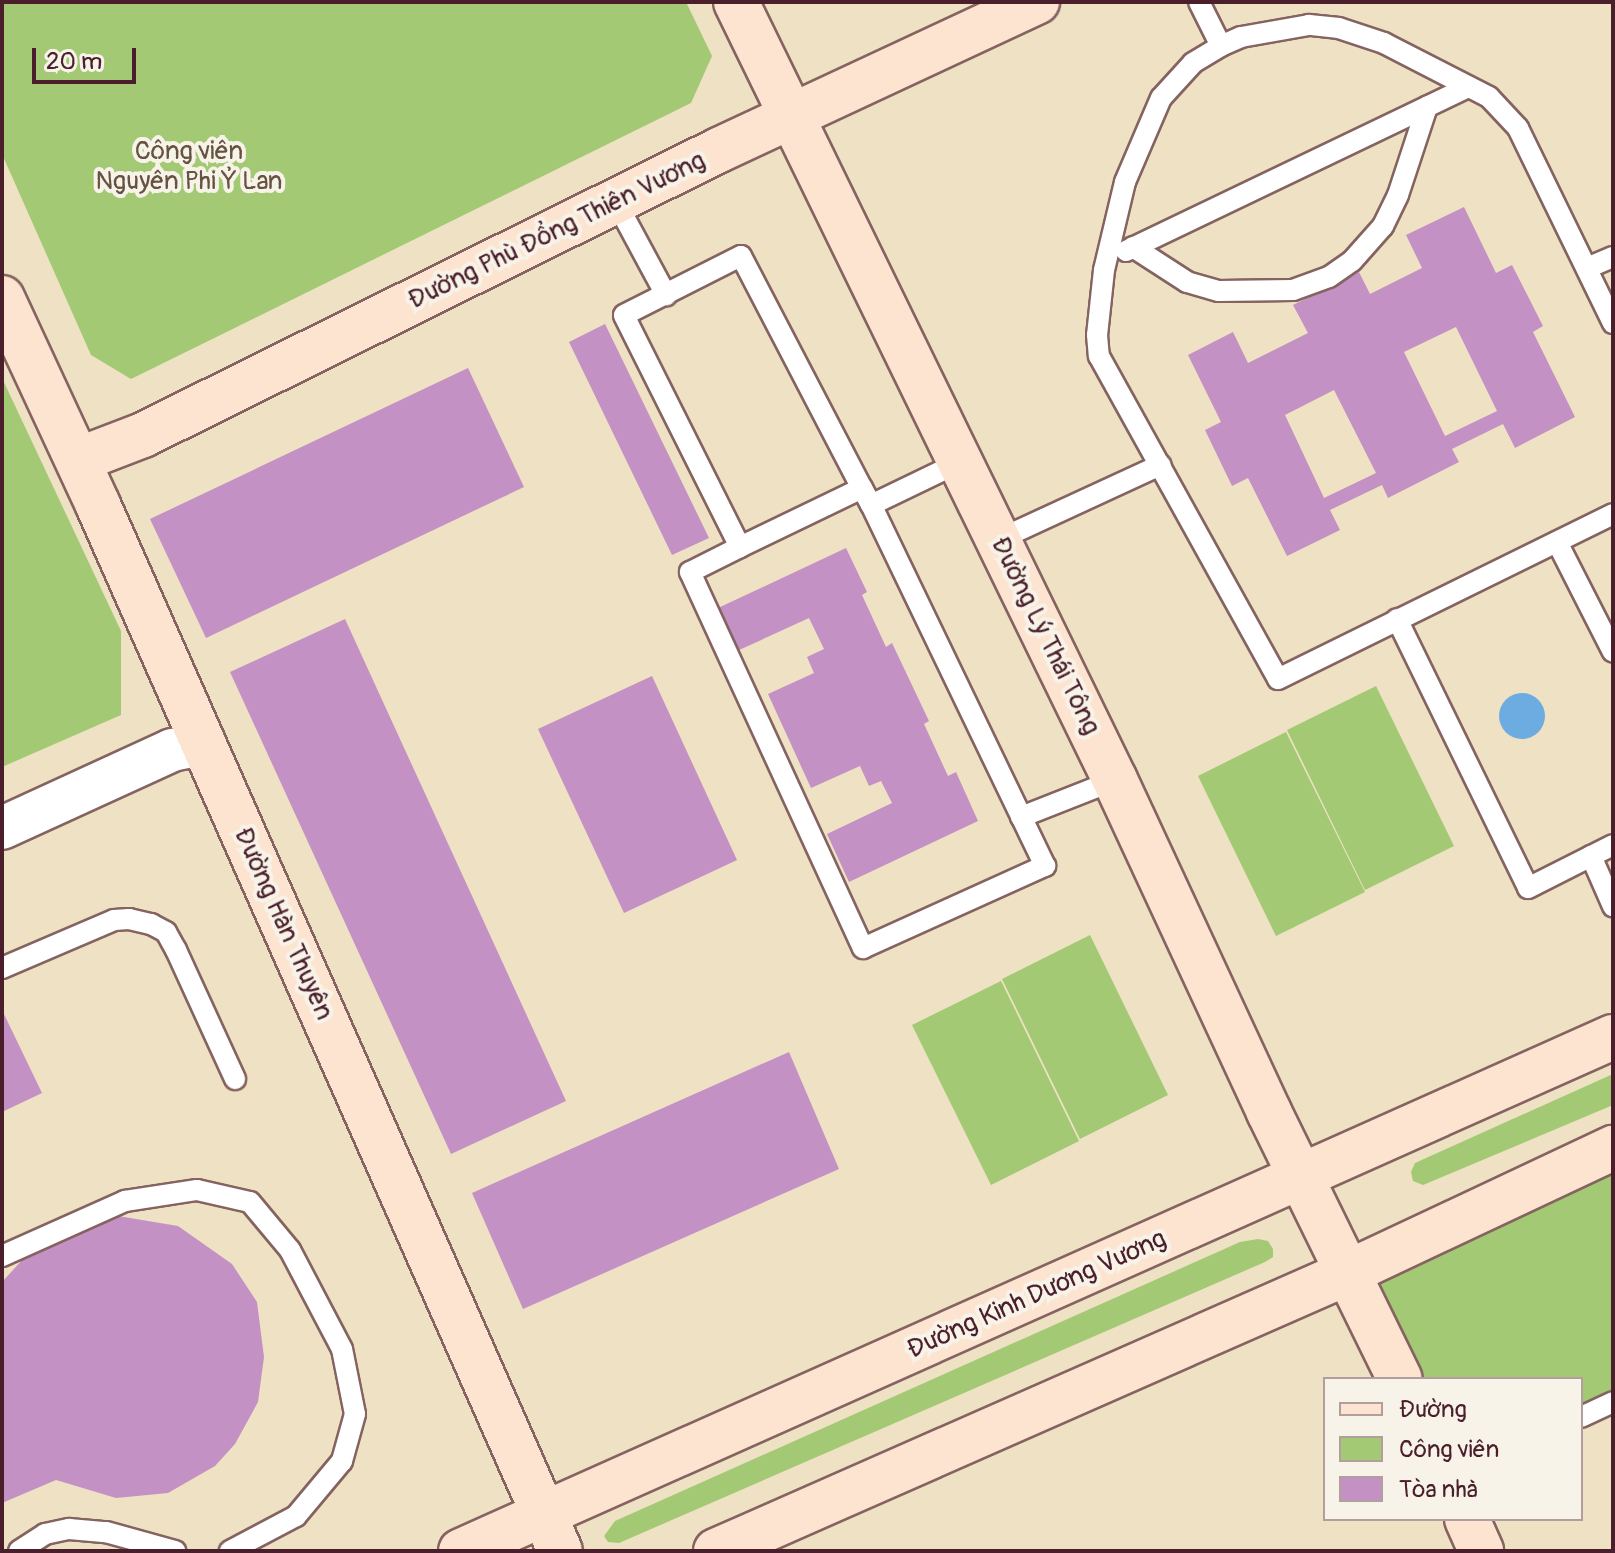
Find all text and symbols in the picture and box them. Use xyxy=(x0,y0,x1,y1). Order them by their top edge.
scale bar xyxy=(36,32,140,82)
text: 20 m xyxy=(46,47,102,76)
park label: Công viên Nguyên Phi Ỷ Lan xyxy=(95,136,283,198)
street label: Đường Phù Đổng Thiên Vương xyxy=(403,145,711,317)
street label: Đường Lý Thái Tông xyxy=(984,532,1106,740)
street label: Đường Hàn Thuyên xyxy=(227,823,339,1025)
street label: Đường Kinh Dương Vương xyxy=(903,1224,1171,1366)
legend xyxy=(1323,1377,1583,1521)
text: Đường xyxy=(1399,1395,1467,1424)
text: Công viên xyxy=(1399,1435,1499,1464)
text: Tòa nhà xyxy=(1399,1475,1478,1504)

